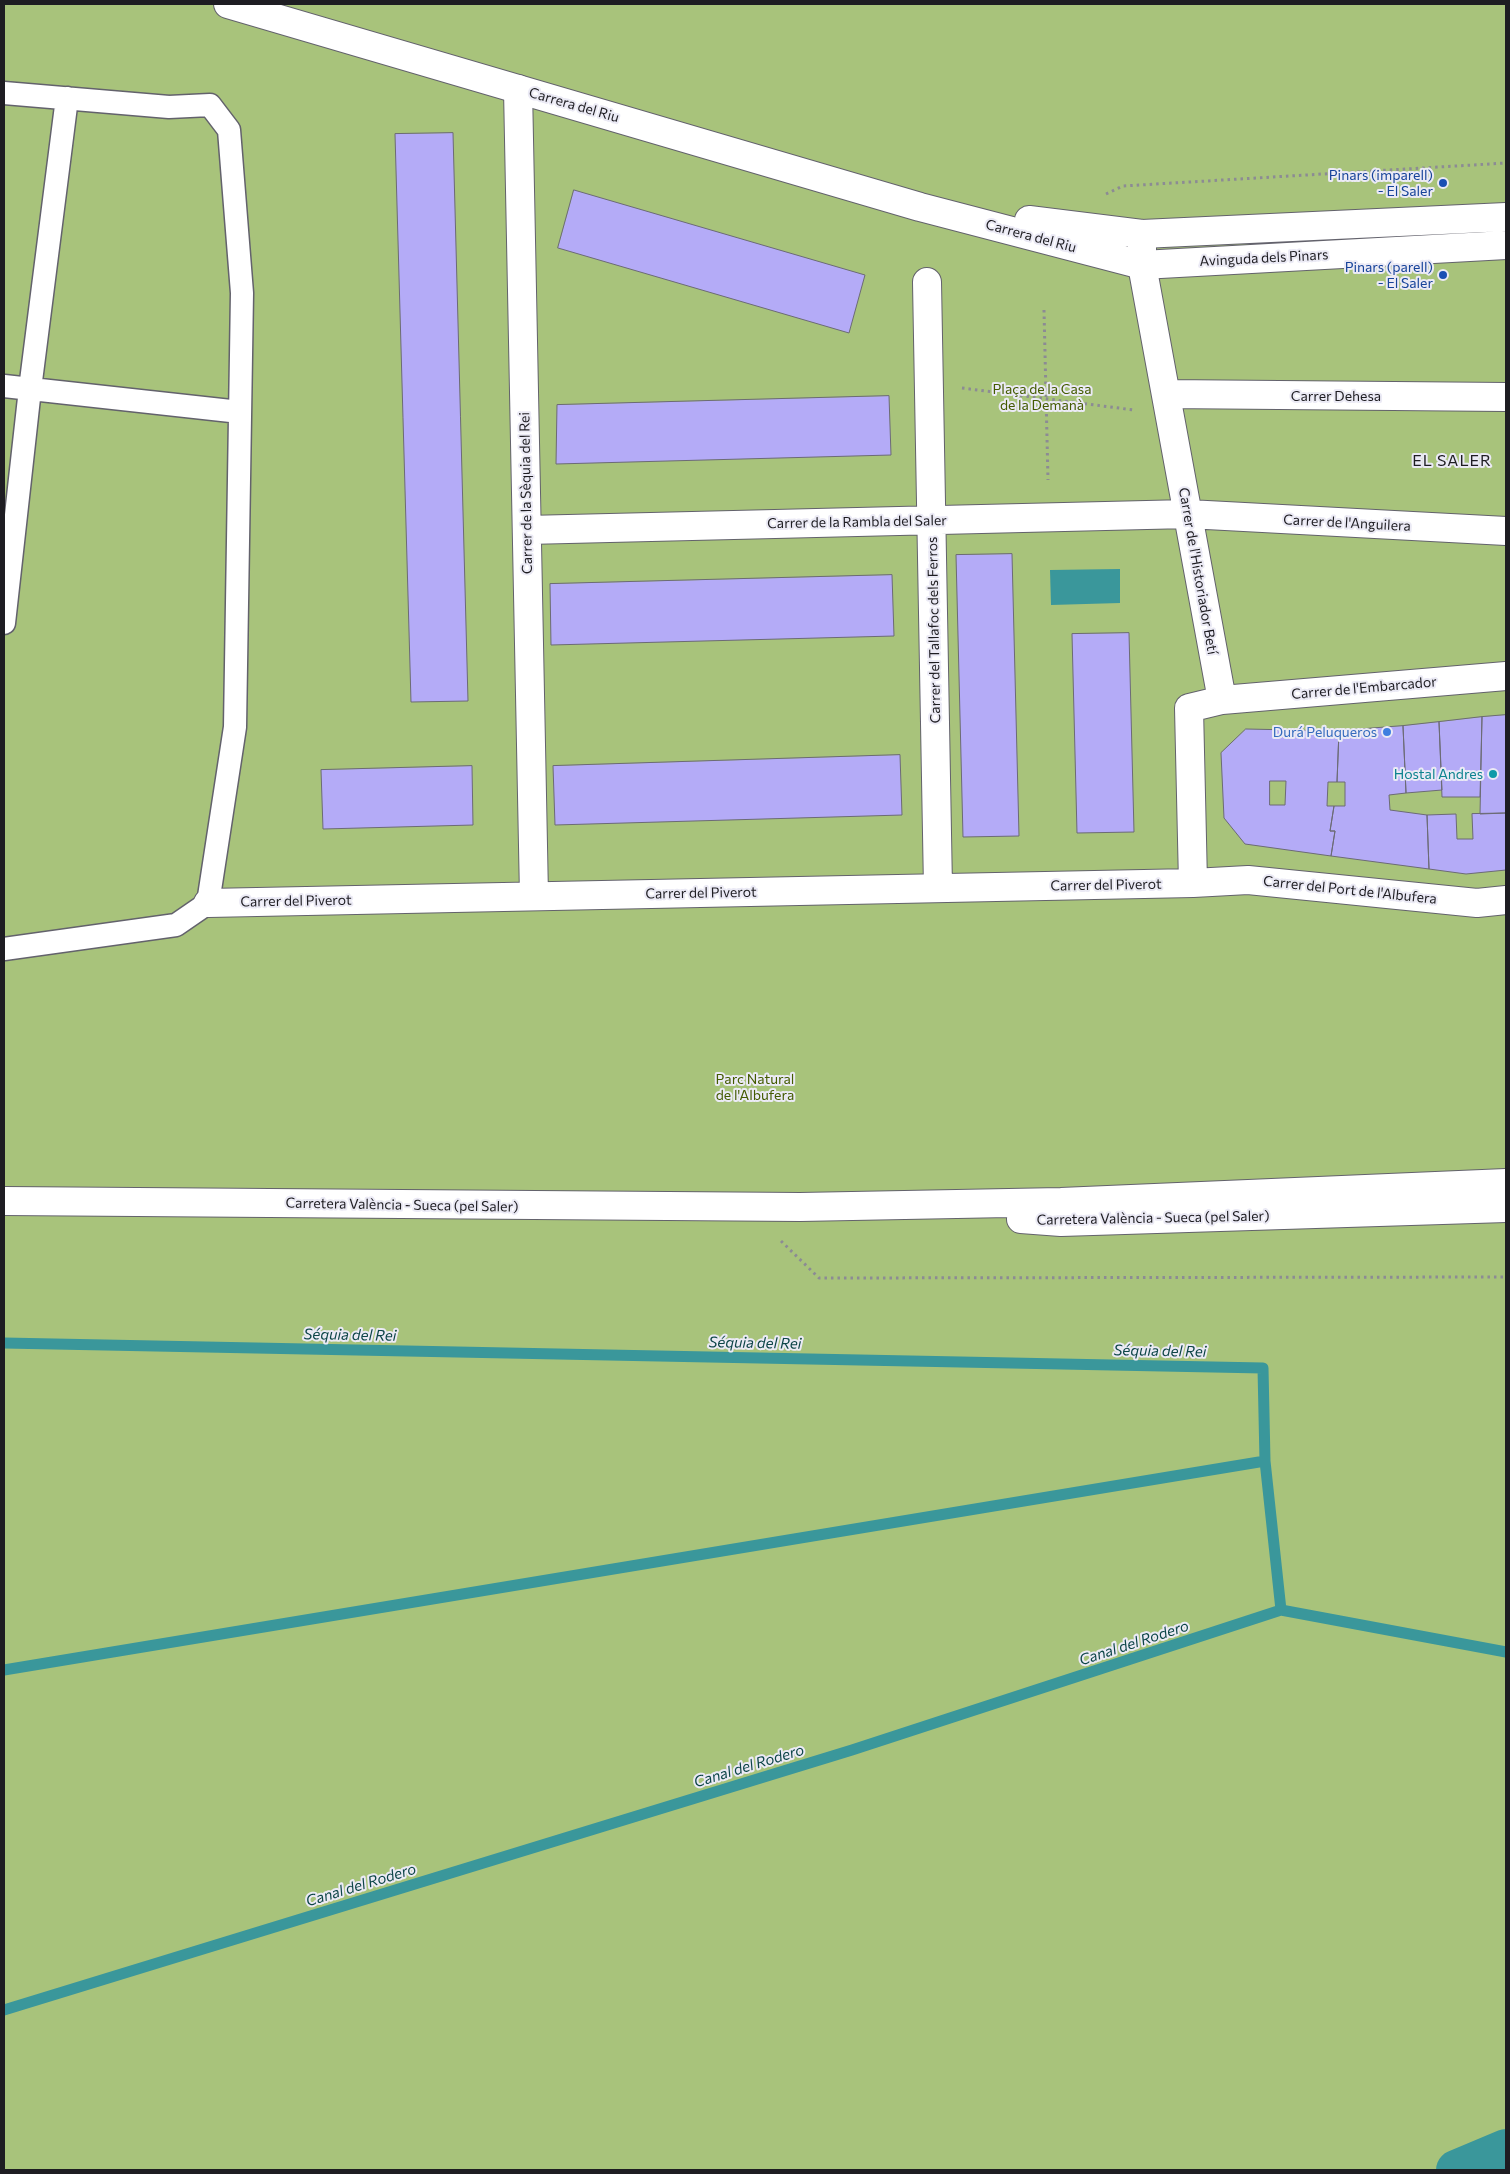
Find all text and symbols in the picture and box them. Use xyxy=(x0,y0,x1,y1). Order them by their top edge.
street label: Carrera del Riu xyxy=(527,84,621,126)
place label: Pinars (imparell) - El Saler xyxy=(1329,167,1433,200)
marker: Pinars (imparell) - El Saler xyxy=(1437,177,1449,189)
street label: Carrera del Riu xyxy=(984,216,1078,256)
street label: Avinguda dels Pinars xyxy=(1199,246,1329,270)
place label: Pinars (parell) - El Saler xyxy=(1345,259,1433,292)
marker: Pinars (parell) - El Saler xyxy=(1437,269,1449,281)
park label: Plaça de la Casa de la Demanà xyxy=(993,381,1091,414)
street label: Carrer Dehesa xyxy=(1291,388,1381,404)
street label: Carrer de la Sèquia del Rei xyxy=(516,412,536,574)
district label: EL SALER xyxy=(1411,451,1493,471)
street label: Carrer de l'Historiador Betí xyxy=(1175,486,1221,656)
street label: Carrer de l'Anguilera xyxy=(1283,511,1411,535)
street label: Carrer de la Rambla del Saler xyxy=(767,512,947,532)
street label: Carrer del Tallafoc dels Ferros xyxy=(924,537,944,723)
street label: Carrer de l'Embarcador xyxy=(1291,673,1437,703)
place label: Durá Peluqueros xyxy=(1273,724,1377,740)
marker: Durá Peluqueros xyxy=(1381,726,1393,738)
place label: Hostal Andres xyxy=(1394,766,1483,782)
marker: Hostal Andres xyxy=(1487,768,1499,780)
street label: Carrer del Port de l'Albufera xyxy=(1262,873,1438,907)
street label: Carrer del Piverot xyxy=(1050,876,1162,894)
street label: Carrer del Piverot xyxy=(645,884,757,902)
street label: Carrer del Piverot xyxy=(240,892,352,910)
park label: Parc Natural de l'Albufera xyxy=(716,1071,794,1104)
street label: Carretera València - Sueca (pel Saler) xyxy=(285,1195,519,1215)
street label: Carretera València - Sueca (pel Saler) xyxy=(1036,1208,1270,1228)
water label: Séquia del Rei xyxy=(303,1325,397,1345)
water label: Séquia del Rei xyxy=(708,1333,802,1353)
water label: Séquia del Rei xyxy=(1113,1341,1207,1361)
water label: Canal del Rodero xyxy=(1077,1617,1191,1669)
water label: Canal del Rodero xyxy=(692,1741,806,1791)
water label: Canal del Rodero xyxy=(304,1860,418,1910)

